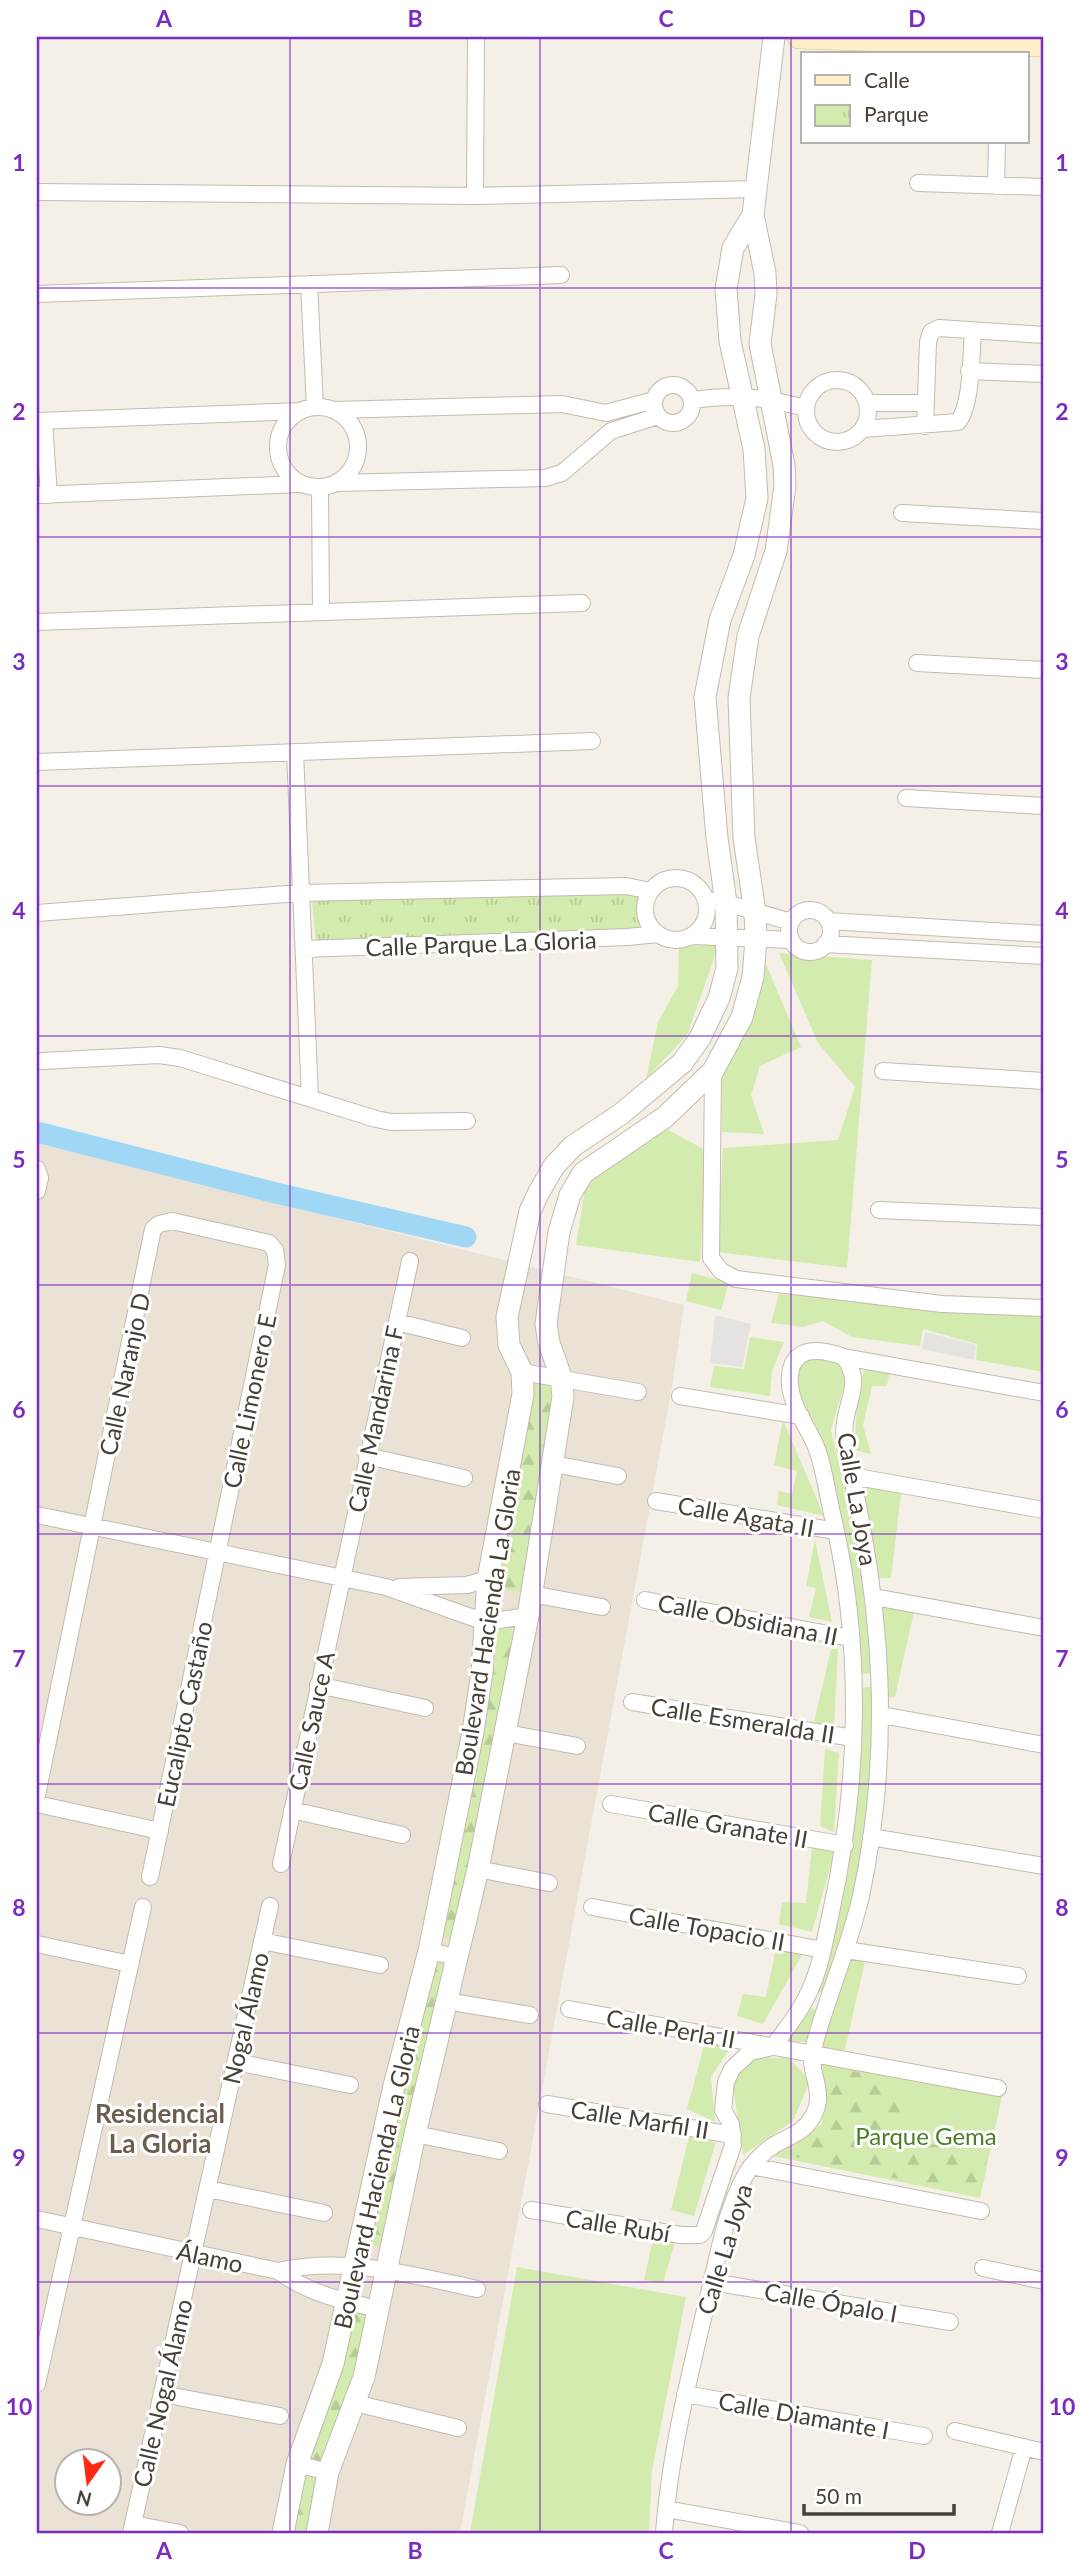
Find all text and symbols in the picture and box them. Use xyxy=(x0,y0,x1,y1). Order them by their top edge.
text: A xyxy=(155,4,173,32)
text: B xyxy=(407,4,423,32)
text: C xyxy=(658,4,674,32)
text: D xyxy=(908,4,926,32)
legend xyxy=(801,52,1028,144)
text: Calle xyxy=(864,67,909,92)
text: Parque xyxy=(864,101,929,126)
text: 1 xyxy=(12,148,26,176)
text: 1 xyxy=(1055,148,1069,176)
text: 2 xyxy=(12,397,26,425)
text: 2 xyxy=(1055,397,1069,425)
text: 3 xyxy=(12,647,26,675)
text: 3 xyxy=(1055,647,1069,675)
text: 4 xyxy=(12,896,26,924)
text: 4 xyxy=(1055,896,1069,924)
street label: Calle Parque La Gloria xyxy=(365,924,597,962)
text: 5 xyxy=(12,1145,26,1173)
text: 5 xyxy=(1055,1145,1069,1173)
street label: Calle Naranjo D xyxy=(93,1290,155,1458)
street label: Calle Limonero E xyxy=(216,1311,282,1491)
street label: Calle Mandarina F xyxy=(341,1323,409,1515)
text: 6 xyxy=(12,1395,26,1423)
text: 6 xyxy=(1055,1395,1069,1423)
street label: Calle La Joya xyxy=(832,1430,884,1568)
street label: Boulevard Hacienda La Gloria xyxy=(448,1466,526,1778)
street label: Calle Agata II xyxy=(676,1490,816,1542)
street label: Calle Obsidiana II xyxy=(656,1587,840,1651)
street label: Eucalipto Castaño xyxy=(150,1619,218,1809)
text: 7 xyxy=(12,1644,26,1672)
text: 7 xyxy=(1055,1644,1069,1672)
street label: Calle Sauce A xyxy=(282,1648,340,1793)
street label: Calle Esmeralda II xyxy=(649,1691,837,1749)
street label: Calle Granate II xyxy=(646,1797,810,1853)
text: 8 xyxy=(12,1893,26,1921)
text: 8 xyxy=(1055,1893,1069,1921)
street label: Calle Topacio II xyxy=(627,1900,787,1956)
street label: Nogal Álamo xyxy=(216,1949,274,2087)
street label: Calle Perla II xyxy=(604,2002,738,2054)
street label: Boulevard Hacienda La Gloria xyxy=(327,2022,425,2332)
street label: Calle Marfil II xyxy=(569,2094,711,2144)
district label: Residencial La Gloria xyxy=(95,2097,225,2159)
park label: Parque Gema xyxy=(855,2121,997,2150)
text: 9 xyxy=(12,2143,26,2171)
text: 9 xyxy=(1055,2143,1069,2171)
street label: Calle La Joya xyxy=(690,2180,758,2318)
street label: Calle Rubí xyxy=(564,2202,673,2248)
street label: Álamo xyxy=(174,2236,246,2278)
street label: Calle Ópalo I xyxy=(762,2276,900,2328)
street label: Calle Nogal Álamo xyxy=(126,2296,198,2490)
street label: Calle Diamante I xyxy=(716,2386,892,2444)
text: 10 xyxy=(6,2392,32,2420)
text: 10 xyxy=(1049,2392,1075,2420)
north arrow xyxy=(52,2448,122,2518)
scale bar xyxy=(804,2472,955,2516)
text: 50 m xyxy=(815,2483,862,2508)
text: N xyxy=(74,2486,94,2512)
text: A xyxy=(155,2536,173,2564)
text: B xyxy=(407,2536,423,2564)
text: C xyxy=(658,2536,674,2564)
text: D xyxy=(908,2536,926,2564)

